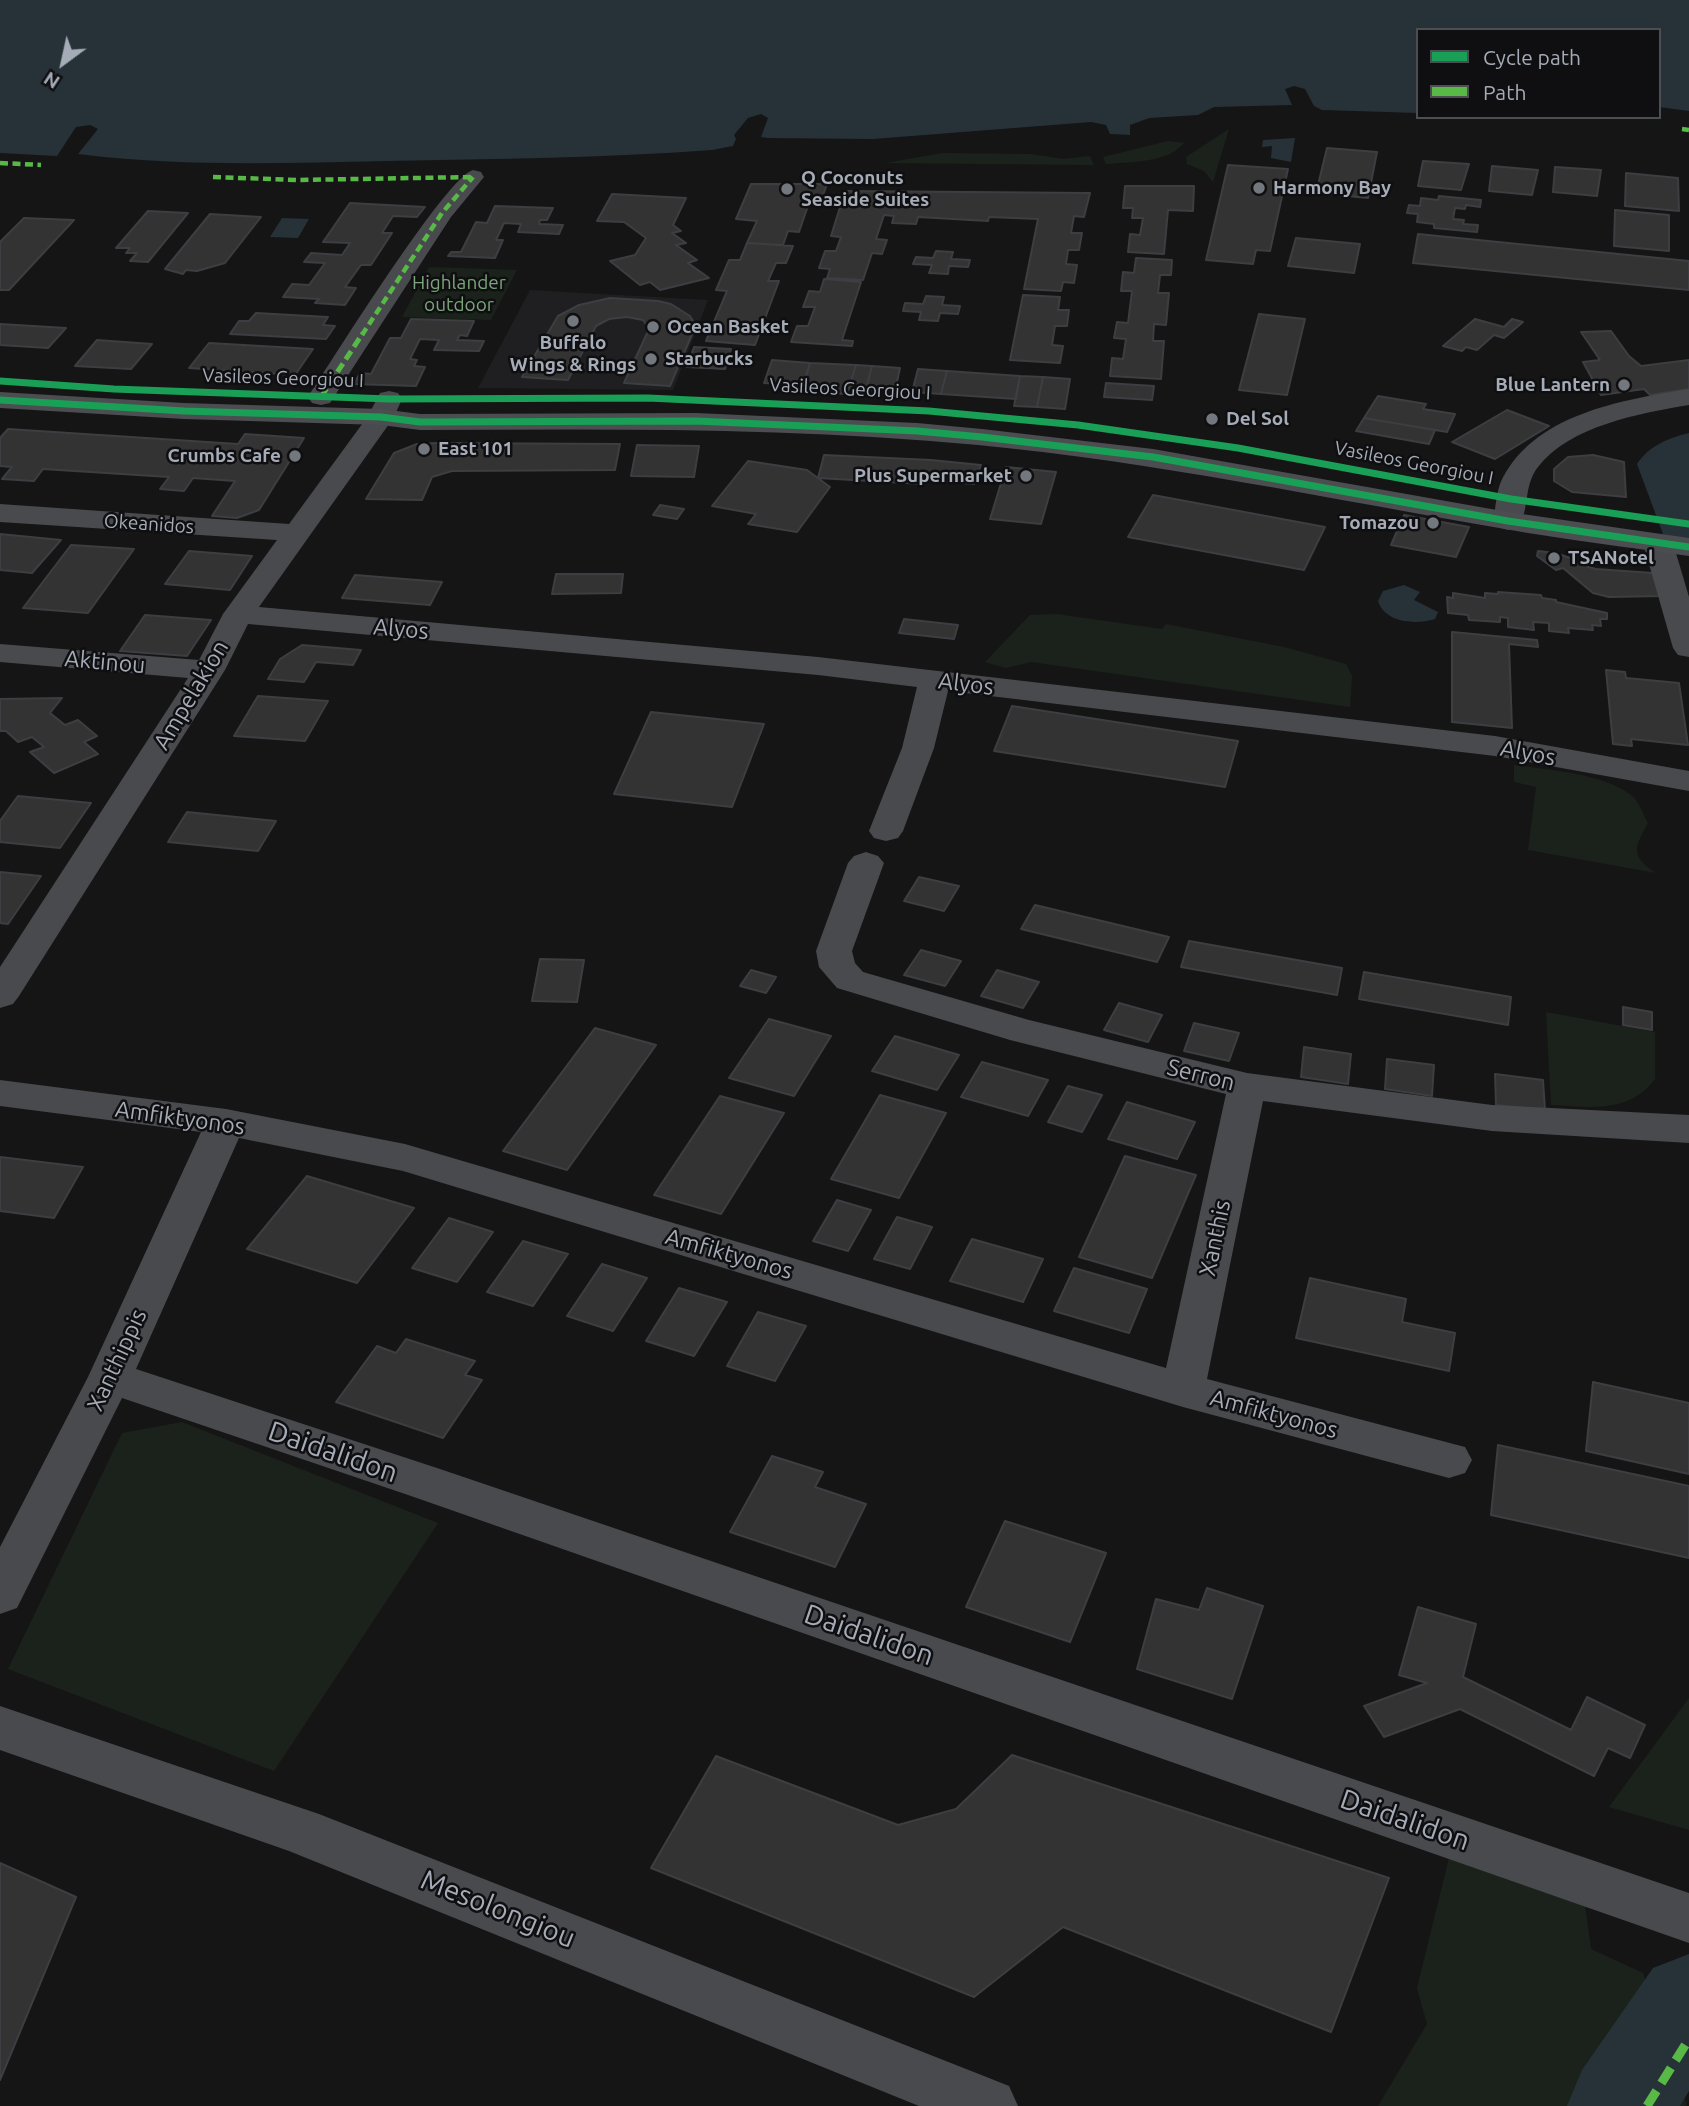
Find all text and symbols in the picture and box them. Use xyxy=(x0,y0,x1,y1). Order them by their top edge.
north arrow xyxy=(28,28,98,98)
legend xyxy=(1416,28,1661,119)
text: Cycle path xyxy=(1483,45,1581,69)
text: N xyxy=(40,68,64,94)
text: Path xyxy=(1483,80,1526,104)
place label: Q Coconuts Seaside Suites xyxy=(801,167,929,211)
place label: Harmony Bay xyxy=(1273,177,1391,199)
marker: Harmony Bay xyxy=(1251,180,1267,196)
marker: Q Coconuts Seaside Suites xyxy=(779,181,795,197)
park label: Highlander outdoor xyxy=(412,272,506,316)
marker: Buffalo Wings & Rings xyxy=(565,313,581,329)
place label: Ocean Basket xyxy=(667,316,789,338)
marker: Ocean Basket xyxy=(645,319,661,335)
place label: Buffalo Wings & Rings xyxy=(510,332,636,376)
place label: Starbucks xyxy=(665,348,753,370)
marker: Starbucks xyxy=(643,351,659,367)
street label: Vasileos Georgiou I xyxy=(202,364,364,392)
street label: Vasileos Georgiou I xyxy=(769,373,931,405)
place label: Blue Lantern xyxy=(1495,374,1610,396)
marker: Blue Lantern xyxy=(1616,377,1632,393)
place label: Del Sol xyxy=(1226,408,1289,430)
marker: Del Sol xyxy=(1204,411,1220,427)
street label: Vasileos Georgiou I xyxy=(1332,436,1496,490)
place label: East 101 xyxy=(438,438,513,460)
marker: East 101 xyxy=(416,441,432,457)
place label: Crumbs Cafe xyxy=(167,445,281,467)
marker: Crumbs Cafe xyxy=(287,448,303,464)
place label: Plus Supermarket xyxy=(854,465,1012,487)
marker: Plus Supermarket xyxy=(1018,468,1034,484)
street label: Okeanidos xyxy=(103,509,195,539)
place label: Tomazou xyxy=(1339,512,1419,534)
marker: Tomazou xyxy=(1425,515,1441,531)
place label: TSANotel xyxy=(1568,547,1654,569)
marker: TSANotel xyxy=(1546,550,1562,566)
street label: Alyos xyxy=(372,613,430,645)
street label: Ampelakion xyxy=(148,635,234,755)
street label: Aktinou xyxy=(64,645,146,679)
street label: Alyos xyxy=(937,667,995,701)
street label: Alyos xyxy=(1498,734,1558,772)
street label: Serron xyxy=(1164,1053,1238,1097)
street label: Amfiktyonos xyxy=(113,1095,247,1141)
street label: Xanthis xyxy=(1194,1198,1236,1278)
street label: Amfiktyonos xyxy=(662,1223,796,1285)
street label: Xanthippis xyxy=(81,1305,153,1415)
street label: Amfiktyonos xyxy=(1207,1384,1341,1444)
street label: Daidalidon xyxy=(264,1414,402,1490)
street label: Daidalidon xyxy=(800,1597,938,1673)
street label: Daidalidon xyxy=(1336,1782,1474,1858)
street label: Mesolongiou xyxy=(416,1863,580,1955)

